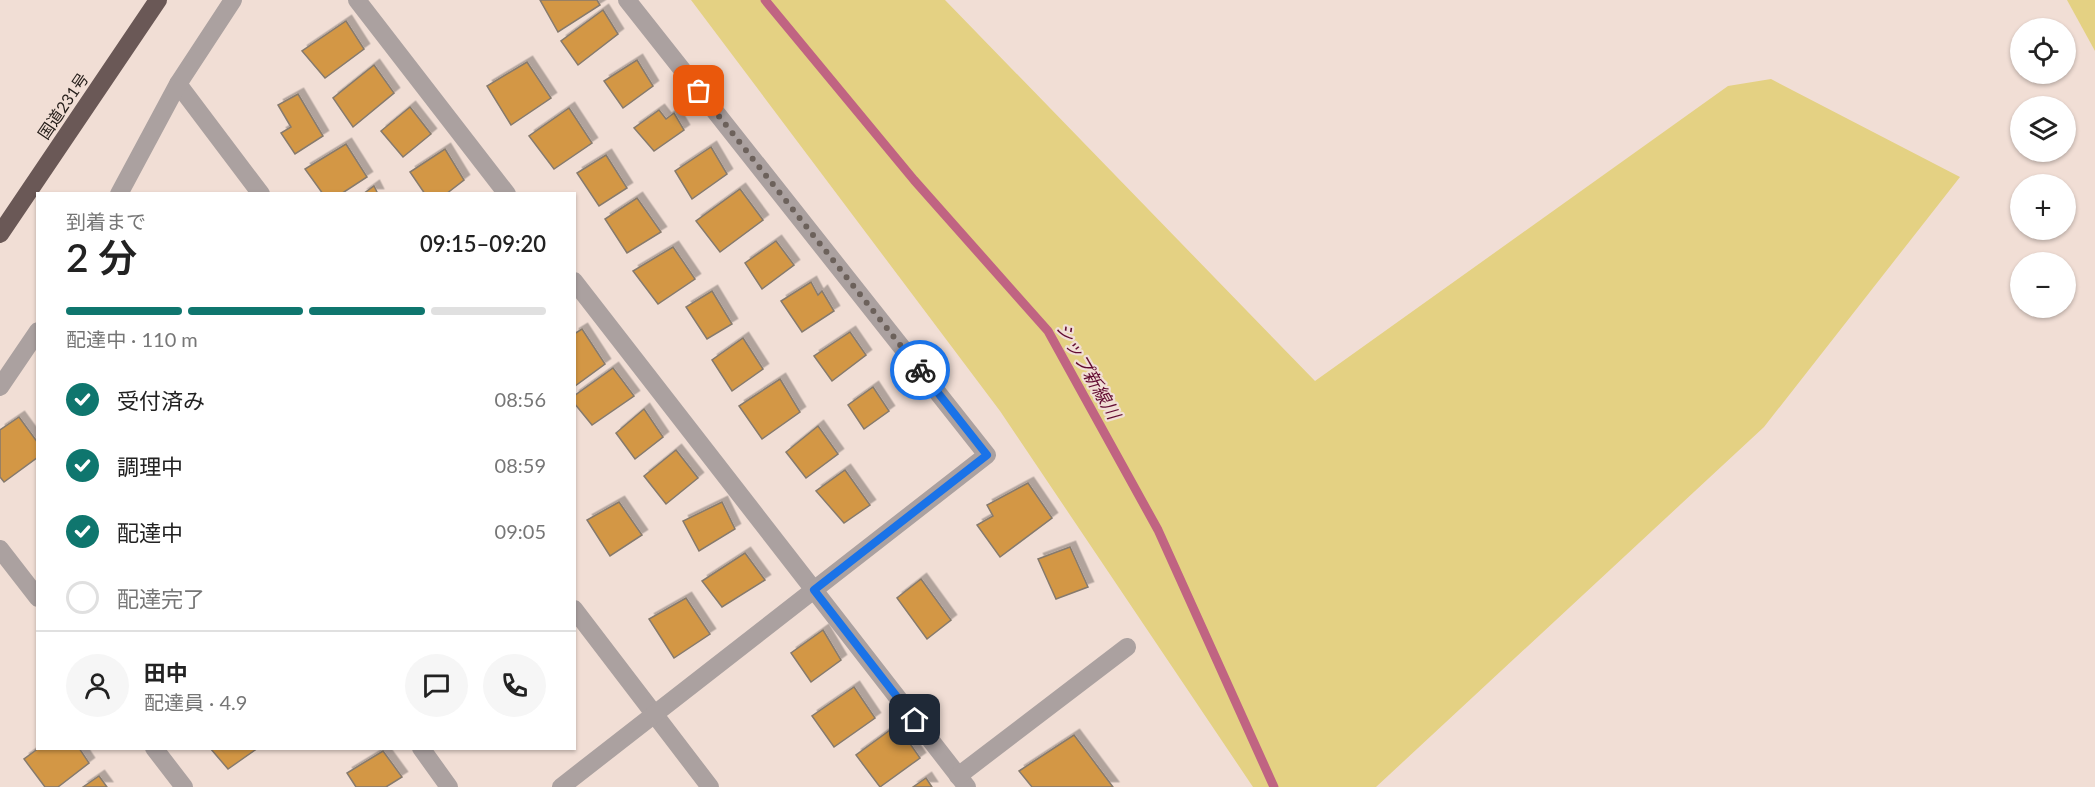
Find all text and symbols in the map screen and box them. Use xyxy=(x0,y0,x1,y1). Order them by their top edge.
map controls xyxy=(2010,18,2076,318)
button: locate xyxy=(2010,18,2076,84)
pin xyxy=(673,65,724,116)
street label: 国道231号 xyxy=(34,69,92,142)
icon: bag xyxy=(682,74,715,107)
button: layers xyxy=(2010,96,2076,162)
button: + xyxy=(2010,174,2076,240)
text: 到着まで xyxy=(66,209,146,233)
text: 09:15–09:20 xyxy=(420,230,546,257)
text: 2 分 xyxy=(66,234,137,280)
button: − xyxy=(2010,252,2076,318)
water label: シップ新線川 xyxy=(1052,318,1126,424)
text: 配達中 · 110 m xyxy=(66,327,198,351)
courier xyxy=(890,340,950,400)
icon: bike xyxy=(904,354,937,387)
icon: check xyxy=(66,383,99,416)
text: 受付済み xyxy=(117,387,205,414)
text: 08:56 xyxy=(495,387,546,411)
icon: check xyxy=(66,449,99,482)
text: 調理中 xyxy=(117,453,183,480)
text: 08:59 xyxy=(495,453,546,477)
icon: check xyxy=(66,515,99,548)
text: 配達中 xyxy=(117,519,183,546)
text: 09:05 xyxy=(495,519,546,543)
text: 配達完了 xyxy=(117,585,205,612)
button: person xyxy=(66,654,129,717)
button: chat xyxy=(405,654,468,717)
button: phone xyxy=(483,654,546,717)
text: 田中 xyxy=(144,659,188,686)
text: 配達員 · 4.9 xyxy=(144,690,247,714)
pin xyxy=(889,694,940,745)
icon: home xyxy=(898,703,931,736)

